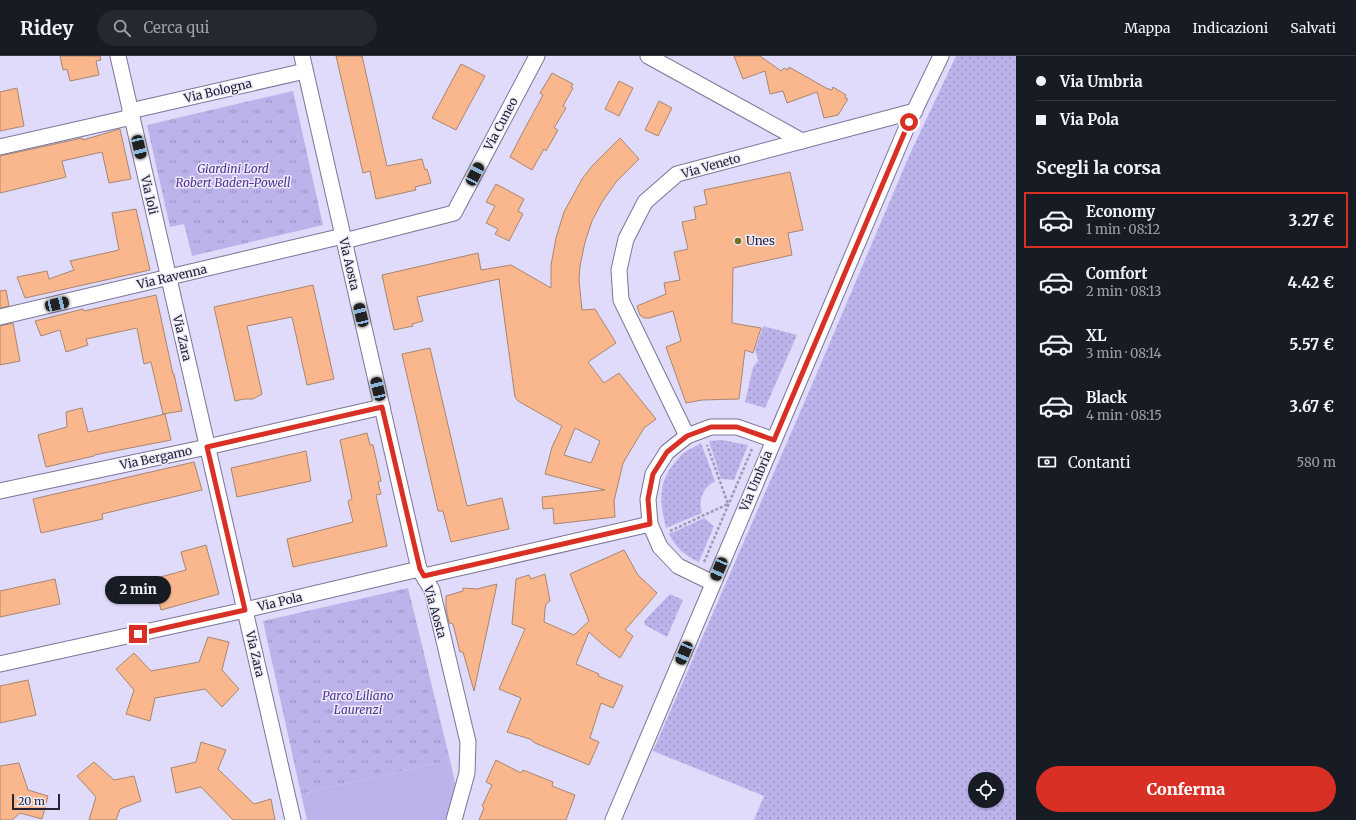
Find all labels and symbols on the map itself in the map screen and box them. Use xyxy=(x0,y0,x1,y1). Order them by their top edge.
street label: Via Bologna xyxy=(182,75,254,106)
street label: Via Cuneo xyxy=(480,95,521,154)
route start xyxy=(900,113,918,131)
car xyxy=(130,134,148,160)
street label: Via Veneto xyxy=(679,150,742,181)
park label: Giardini Lord Robert Baden-Powell xyxy=(175,161,291,190)
car xyxy=(464,161,486,187)
street label: Via Ioli xyxy=(137,173,161,216)
place label: Unes xyxy=(746,233,775,248)
street label: Via Aosta xyxy=(336,235,363,292)
marker: Unes xyxy=(733,236,743,246)
street label: Via Ravenna xyxy=(135,261,209,292)
car xyxy=(44,295,70,313)
car xyxy=(352,302,370,328)
street label: Via Zara xyxy=(170,312,195,363)
car xyxy=(369,376,387,402)
street label: Via Bergamo xyxy=(117,443,193,473)
street label: Via Umbria xyxy=(736,448,775,514)
car xyxy=(709,556,729,582)
callout: 2 min xyxy=(105,576,171,604)
street label: Via Aosta xyxy=(421,583,450,640)
street label: Via Pola xyxy=(255,589,304,614)
route end xyxy=(129,625,147,643)
street label: Via Zara xyxy=(243,628,268,679)
car xyxy=(674,640,694,666)
park label: Parco Liliano Laurenzi xyxy=(322,688,394,717)
scale bar xyxy=(12,792,60,811)

